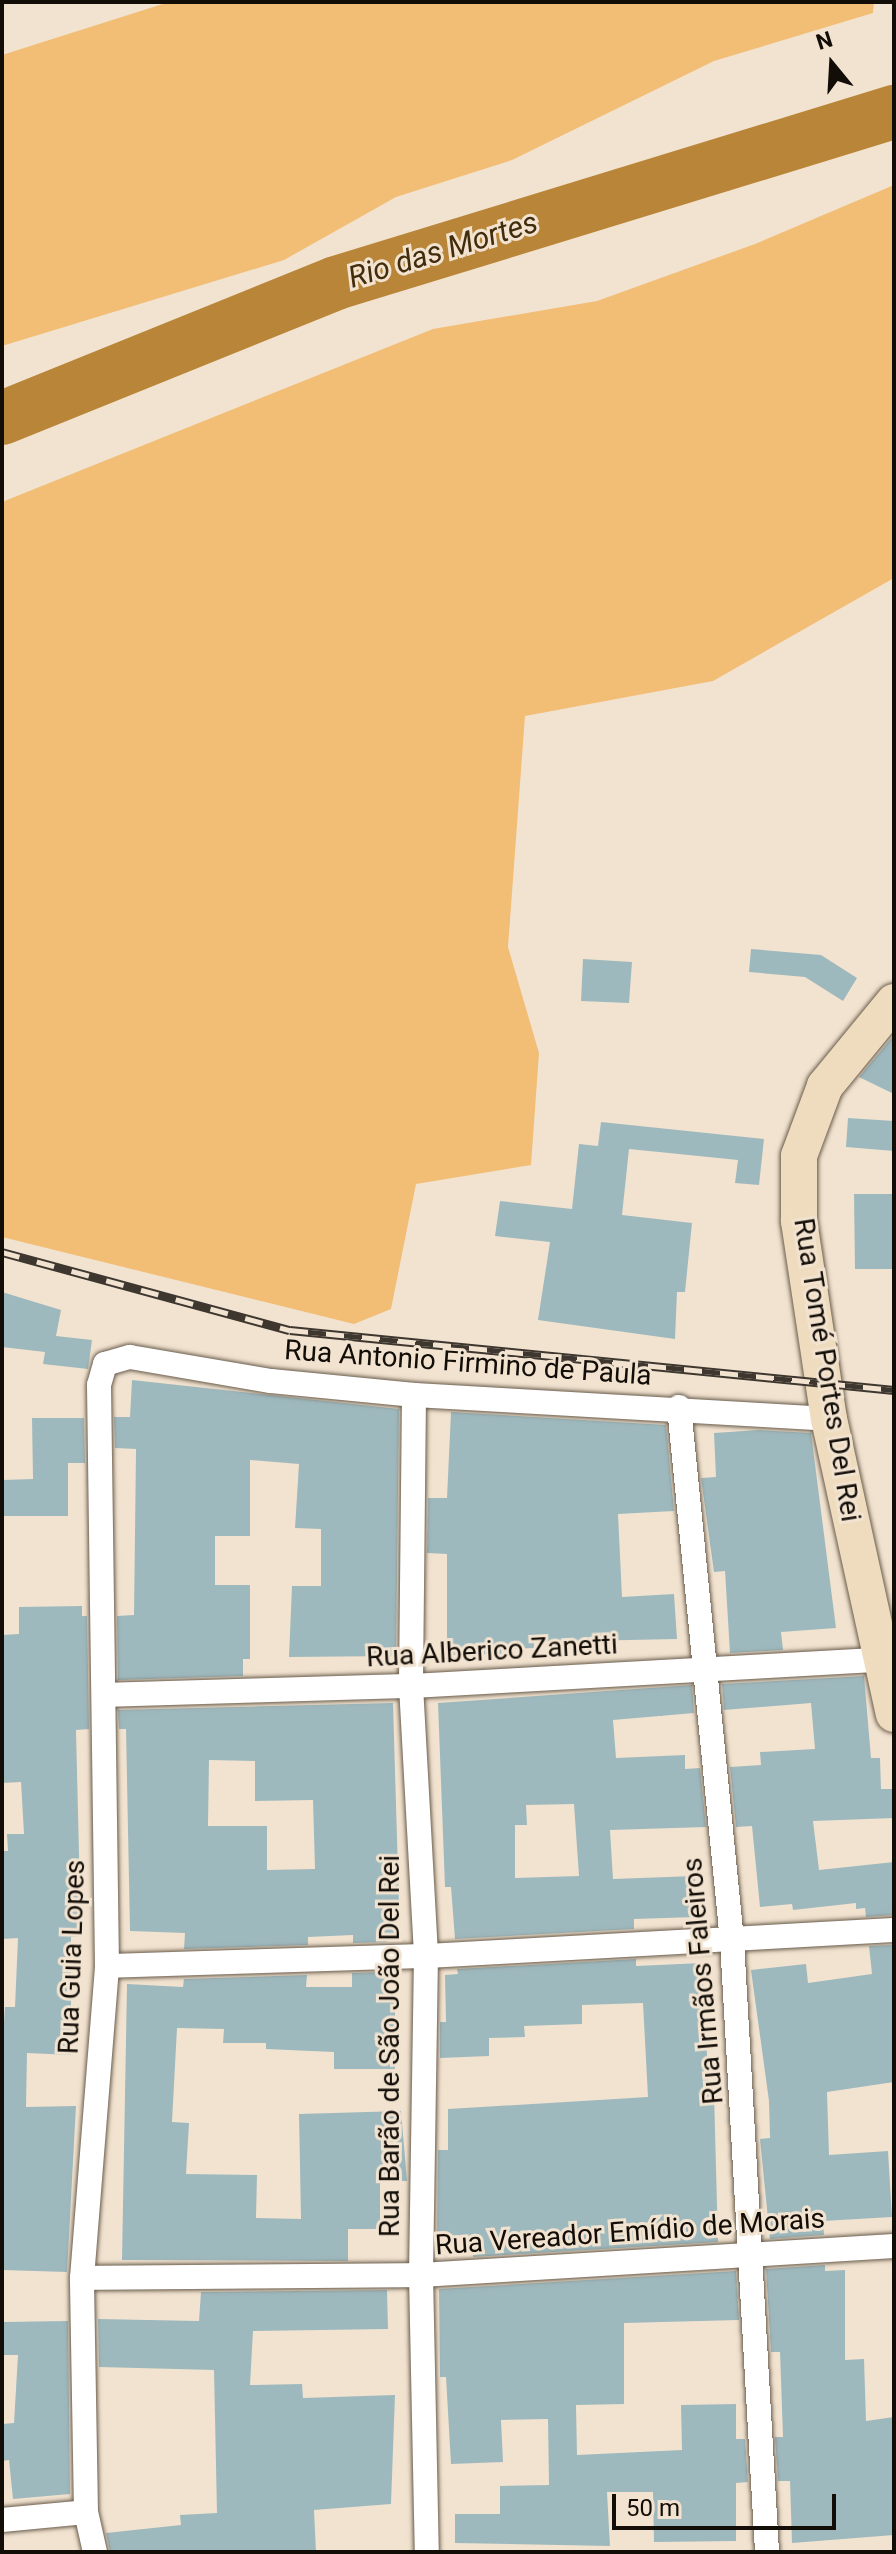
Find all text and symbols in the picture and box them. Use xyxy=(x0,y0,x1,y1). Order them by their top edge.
north arrow xyxy=(792,24,872,104)
text: N xyxy=(813,26,836,55)
water label: Rio das Mortes xyxy=(344,204,542,296)
street label: Rua Tomé Portes Del Rei xyxy=(786,1216,868,1524)
street label: Rua Antonio Firmino de Paula xyxy=(283,1333,653,1393)
street label: Rua Alberico Zanetti xyxy=(365,1628,619,1674)
street label: Rua Barão de São João Del Rei xyxy=(373,1855,407,2237)
street label: Rua Irmãos Faleiros xyxy=(675,1856,731,2106)
street label: Rua Guia Lopes xyxy=(52,1859,92,2055)
street label: Rua Vereador Emídio de Morais xyxy=(434,2202,826,2262)
scale bar xyxy=(616,2478,840,2528)
text: 50 m xyxy=(626,2494,680,2522)

